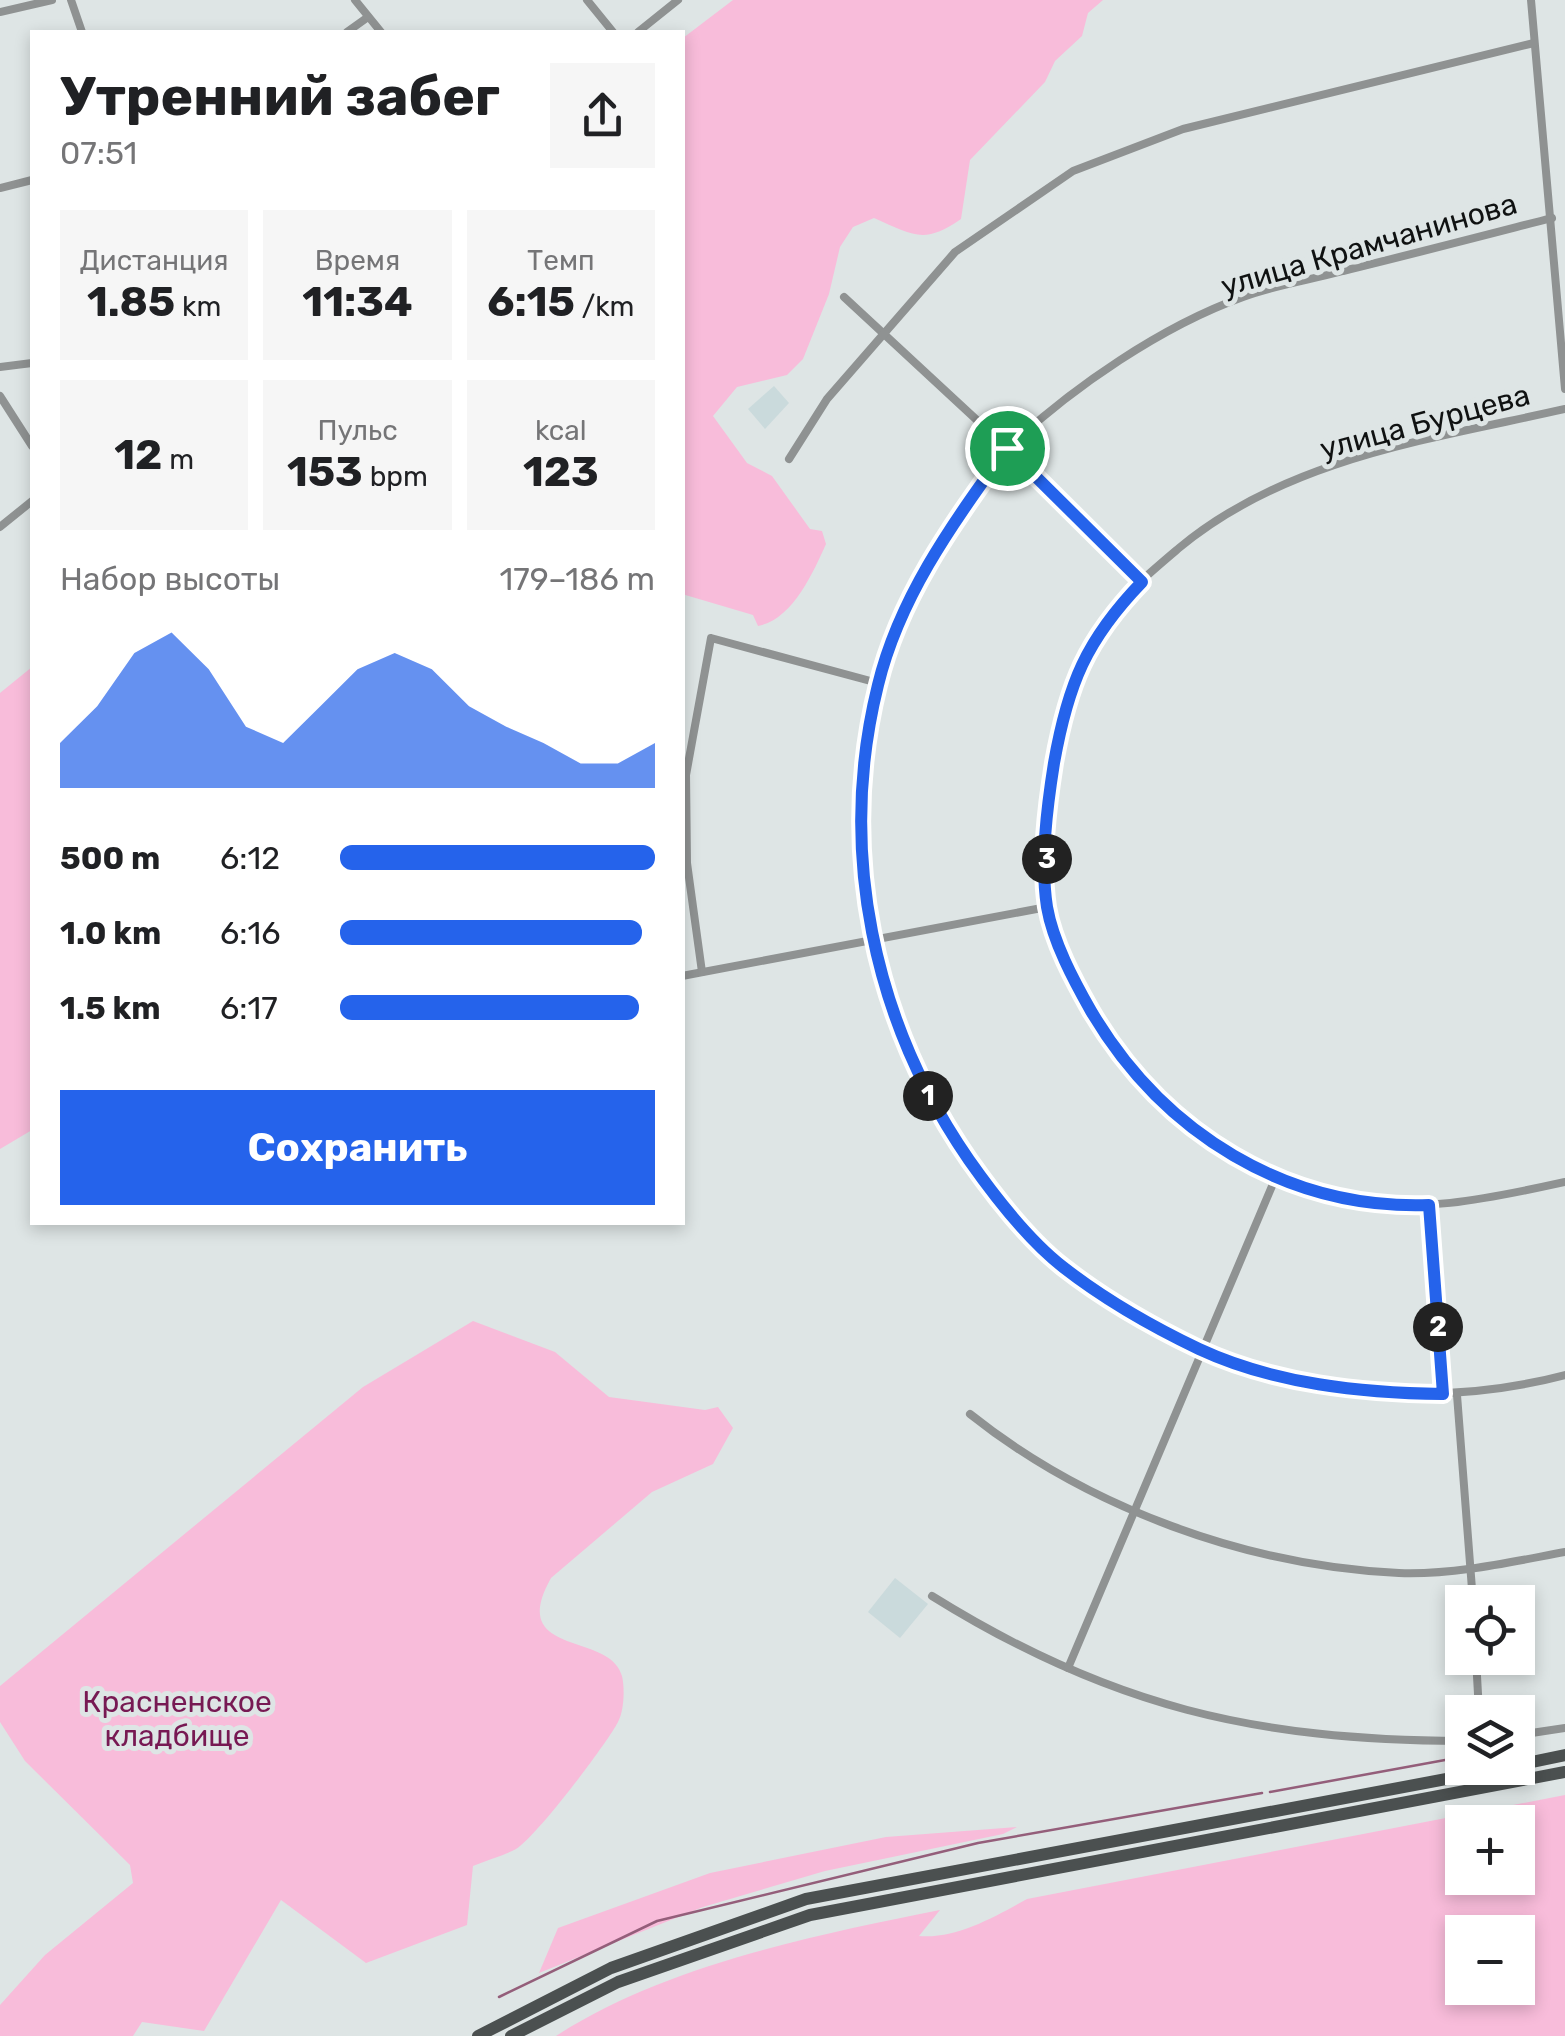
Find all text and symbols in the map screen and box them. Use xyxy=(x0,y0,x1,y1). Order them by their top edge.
button: share xyxy=(550,63,655,168)
text: Утренний забег xyxy=(60,64,500,129)
text: 07:51 xyxy=(60,134,137,172)
street label: улица Крамчанинова xyxy=(1217,185,1521,305)
text: Дистанция xyxy=(80,244,229,277)
text: Время xyxy=(315,244,400,277)
text: Темп xyxy=(527,244,595,277)
text: 1.85 xyxy=(87,277,175,327)
text: 11:34 xyxy=(302,277,413,327)
text: 6:15 xyxy=(487,277,575,327)
text: km xyxy=(175,290,221,323)
text: /km xyxy=(575,290,634,323)
street label: улица Бурцева xyxy=(1316,377,1534,467)
pin xyxy=(965,406,1050,491)
text: Пульс xyxy=(317,414,398,447)
text: kcal xyxy=(535,414,587,447)
icon: arrive xyxy=(980,421,1035,476)
text: 12 xyxy=(114,430,162,480)
text: m xyxy=(162,443,194,476)
text: 153 xyxy=(287,447,363,497)
text: 123 xyxy=(523,447,599,497)
text: bpm xyxy=(363,460,428,493)
text: Набор высоты xyxy=(60,560,280,598)
text: 179–186 m xyxy=(500,560,655,598)
pin: 3 xyxy=(1022,834,1072,884)
text: 500 m xyxy=(60,839,160,877)
text: 6:12 xyxy=(220,839,280,877)
text: 3 xyxy=(1038,842,1056,875)
text: 1.0 km xyxy=(60,914,161,952)
text: 6:16 xyxy=(220,914,280,952)
text: 1.5 km xyxy=(60,989,161,1027)
text: 6:17 xyxy=(220,989,278,1027)
pin: 1 xyxy=(903,1071,953,1121)
text: 1 xyxy=(921,1079,935,1112)
button: Сохранить xyxy=(60,1090,655,1205)
pin: 2 xyxy=(1413,1302,1463,1352)
text: 2 xyxy=(1429,1310,1447,1343)
map controls xyxy=(1445,1585,1535,2005)
button: locate xyxy=(1445,1585,1535,1675)
park label: Красненское кладбище xyxy=(82,1684,272,1754)
button: layers xyxy=(1445,1695,1535,1785)
button: + xyxy=(1445,1805,1535,1895)
button: − xyxy=(1445,1915,1535,2005)

